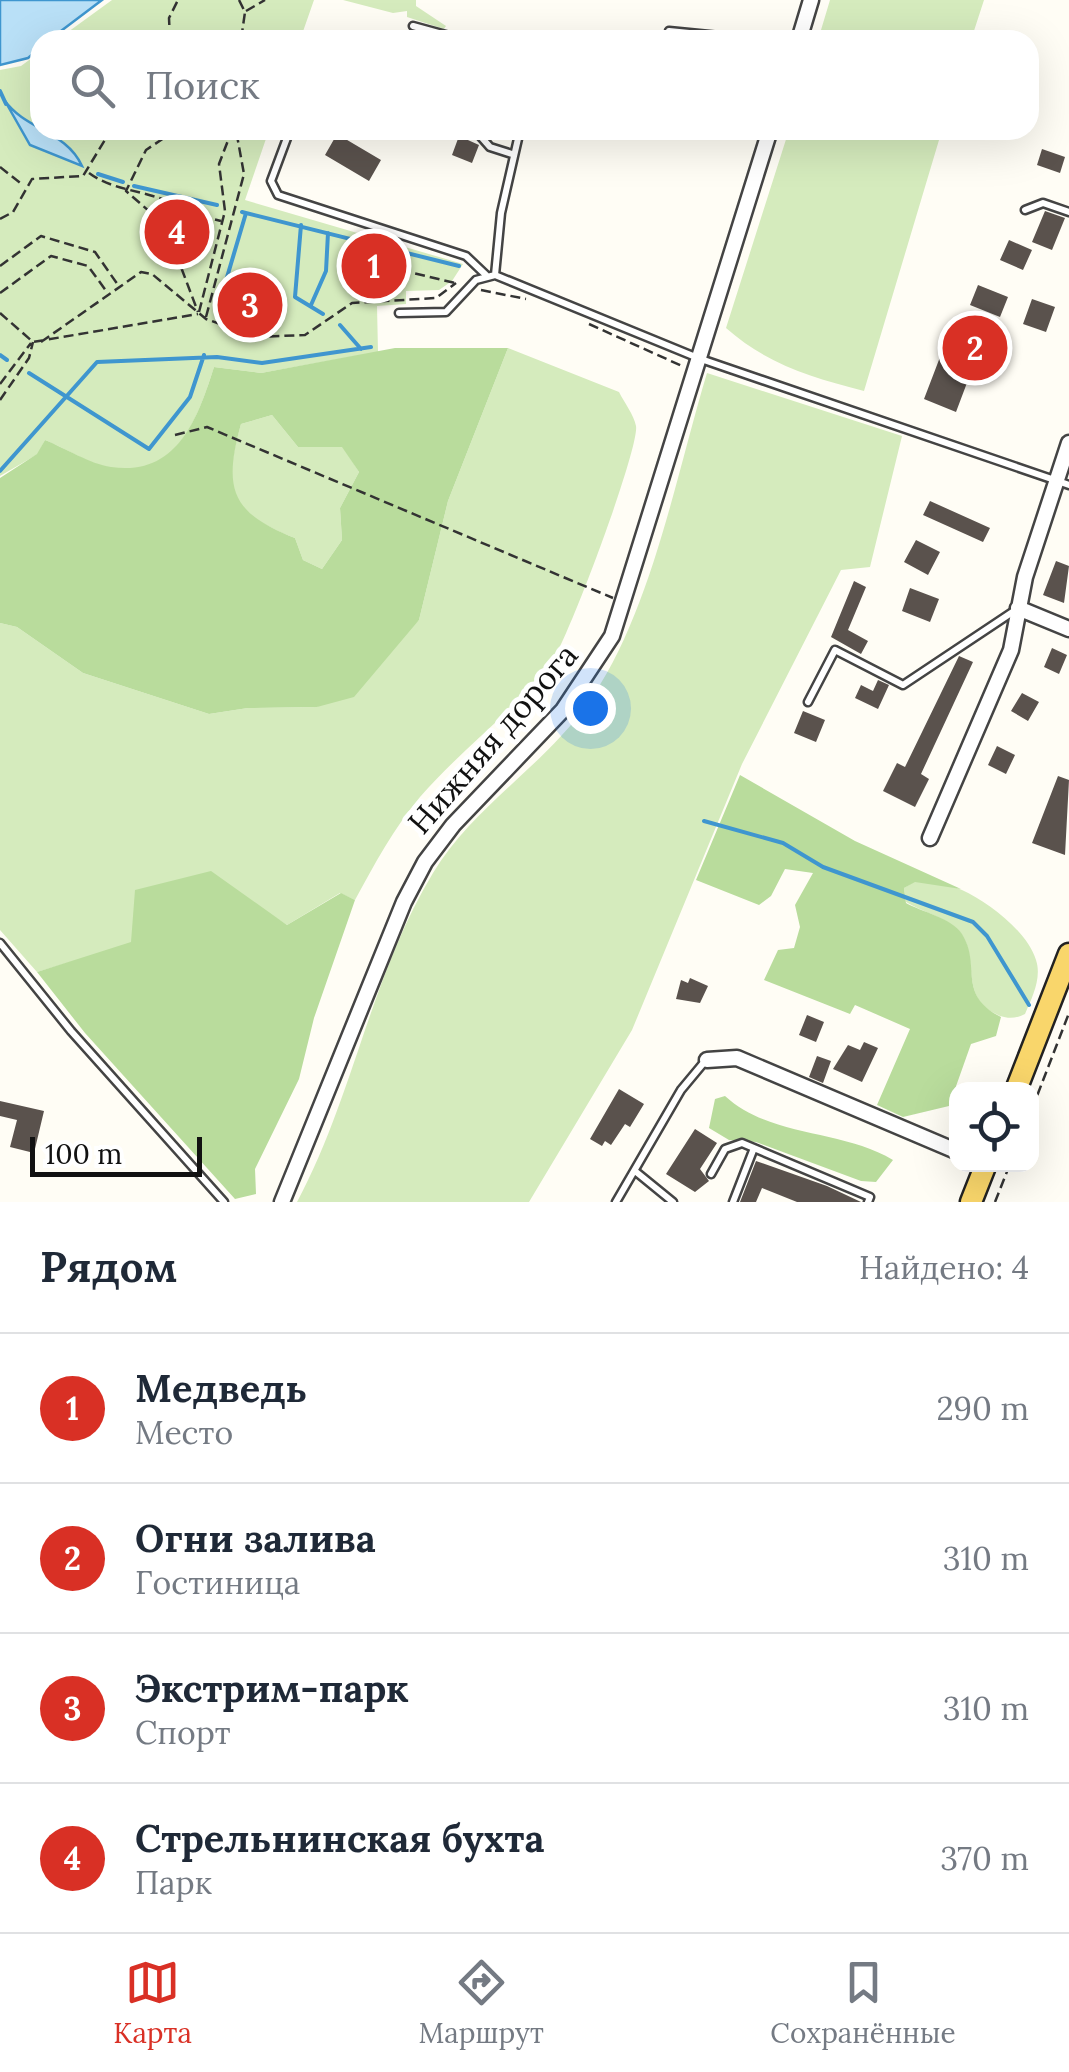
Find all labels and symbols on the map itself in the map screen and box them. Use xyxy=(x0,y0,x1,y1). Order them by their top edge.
pin: 4 xyxy=(144,194,210,270)
pin: 1 xyxy=(342,228,406,304)
pin: 3 xyxy=(218,268,282,342)
pin: 2 xyxy=(942,310,1008,386)
street label: Нижняя дорога xyxy=(399,635,586,842)
your location xyxy=(565,683,616,734)
scale bar xyxy=(30,1132,202,1176)

